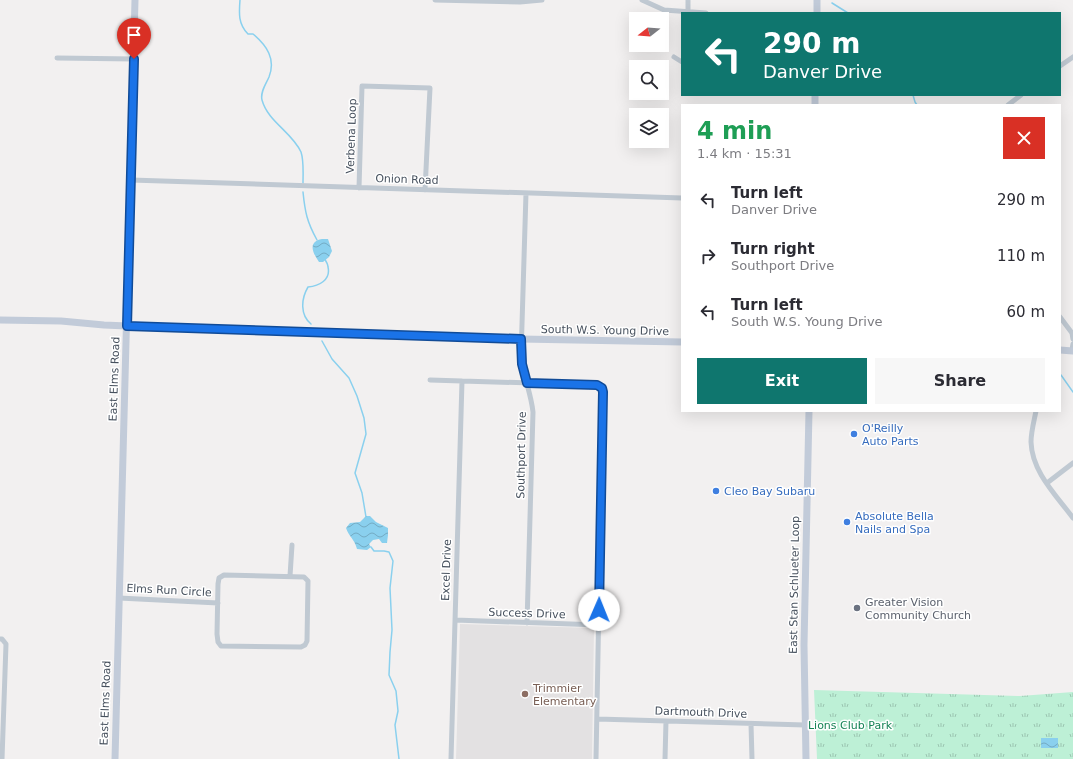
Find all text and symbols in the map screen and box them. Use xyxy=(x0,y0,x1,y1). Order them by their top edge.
north arrow xyxy=(629,12,669,52)
map controls xyxy=(629,12,669,148)
pin xyxy=(117,18,151,59)
icon: arrive xyxy=(123,24,145,46)
text: 290 m xyxy=(763,27,860,60)
icon: left xyxy=(697,28,749,80)
button: search xyxy=(629,60,669,100)
text: Danver Drive xyxy=(763,61,882,82)
street label: Verbena Loop xyxy=(344,98,359,174)
button: layers xyxy=(629,108,669,148)
text: 4 min xyxy=(697,117,772,145)
button: close xyxy=(1003,117,1045,159)
text: 1.4 km · 15:31 xyxy=(697,146,792,161)
street label: Onion Road xyxy=(375,172,439,187)
text: Turn left xyxy=(731,184,803,202)
icon: left xyxy=(697,189,719,211)
text: 290 m xyxy=(997,191,1045,209)
text: Danver Drive xyxy=(731,202,817,217)
text: Turn right xyxy=(731,240,815,258)
icon: right xyxy=(697,245,719,267)
text: 110 m xyxy=(997,247,1045,265)
text: Southport Drive xyxy=(731,258,834,273)
text: Turn left xyxy=(731,296,803,314)
icon: left xyxy=(697,301,719,323)
text: 60 m xyxy=(1007,303,1045,321)
text: South W.S. Young Drive xyxy=(731,314,883,329)
street label: South W.S. Young Drive xyxy=(541,323,669,338)
street label: East Elms Road xyxy=(107,336,122,422)
button: Exit xyxy=(697,358,867,404)
button: Share xyxy=(875,358,1045,404)
street label: Southport Drive xyxy=(514,411,529,499)
place label: O'Reilly Auto Parts xyxy=(862,422,919,448)
marker: O'Reilly Auto Parts xyxy=(849,429,859,439)
place label: Cleo Bay Subaru xyxy=(724,485,815,498)
marker: Cleo Bay Subaru xyxy=(711,486,721,496)
place label: Absolute Bella Nails and Spa xyxy=(855,510,934,536)
street label: East Stan Schlueter Loop xyxy=(787,516,802,654)
marker: Absolute Bella Nails and Spa xyxy=(842,517,852,527)
street label: Excel Drive xyxy=(439,539,454,601)
street label: Elms Run Circle xyxy=(126,582,212,599)
position arrow xyxy=(578,589,620,631)
place label: Greater Vision Community Church xyxy=(865,596,971,622)
marker: Greater Vision Community Church xyxy=(852,603,862,613)
street label: Success Drive xyxy=(488,606,566,621)
street label: East Elms Road xyxy=(98,660,113,746)
place label: Trimmier Elementary xyxy=(532,682,597,708)
marker: Trimmier Elementary xyxy=(520,689,530,699)
street label: Dartmouth Drive xyxy=(654,704,748,721)
park label: Lions Club Park xyxy=(808,719,893,732)

